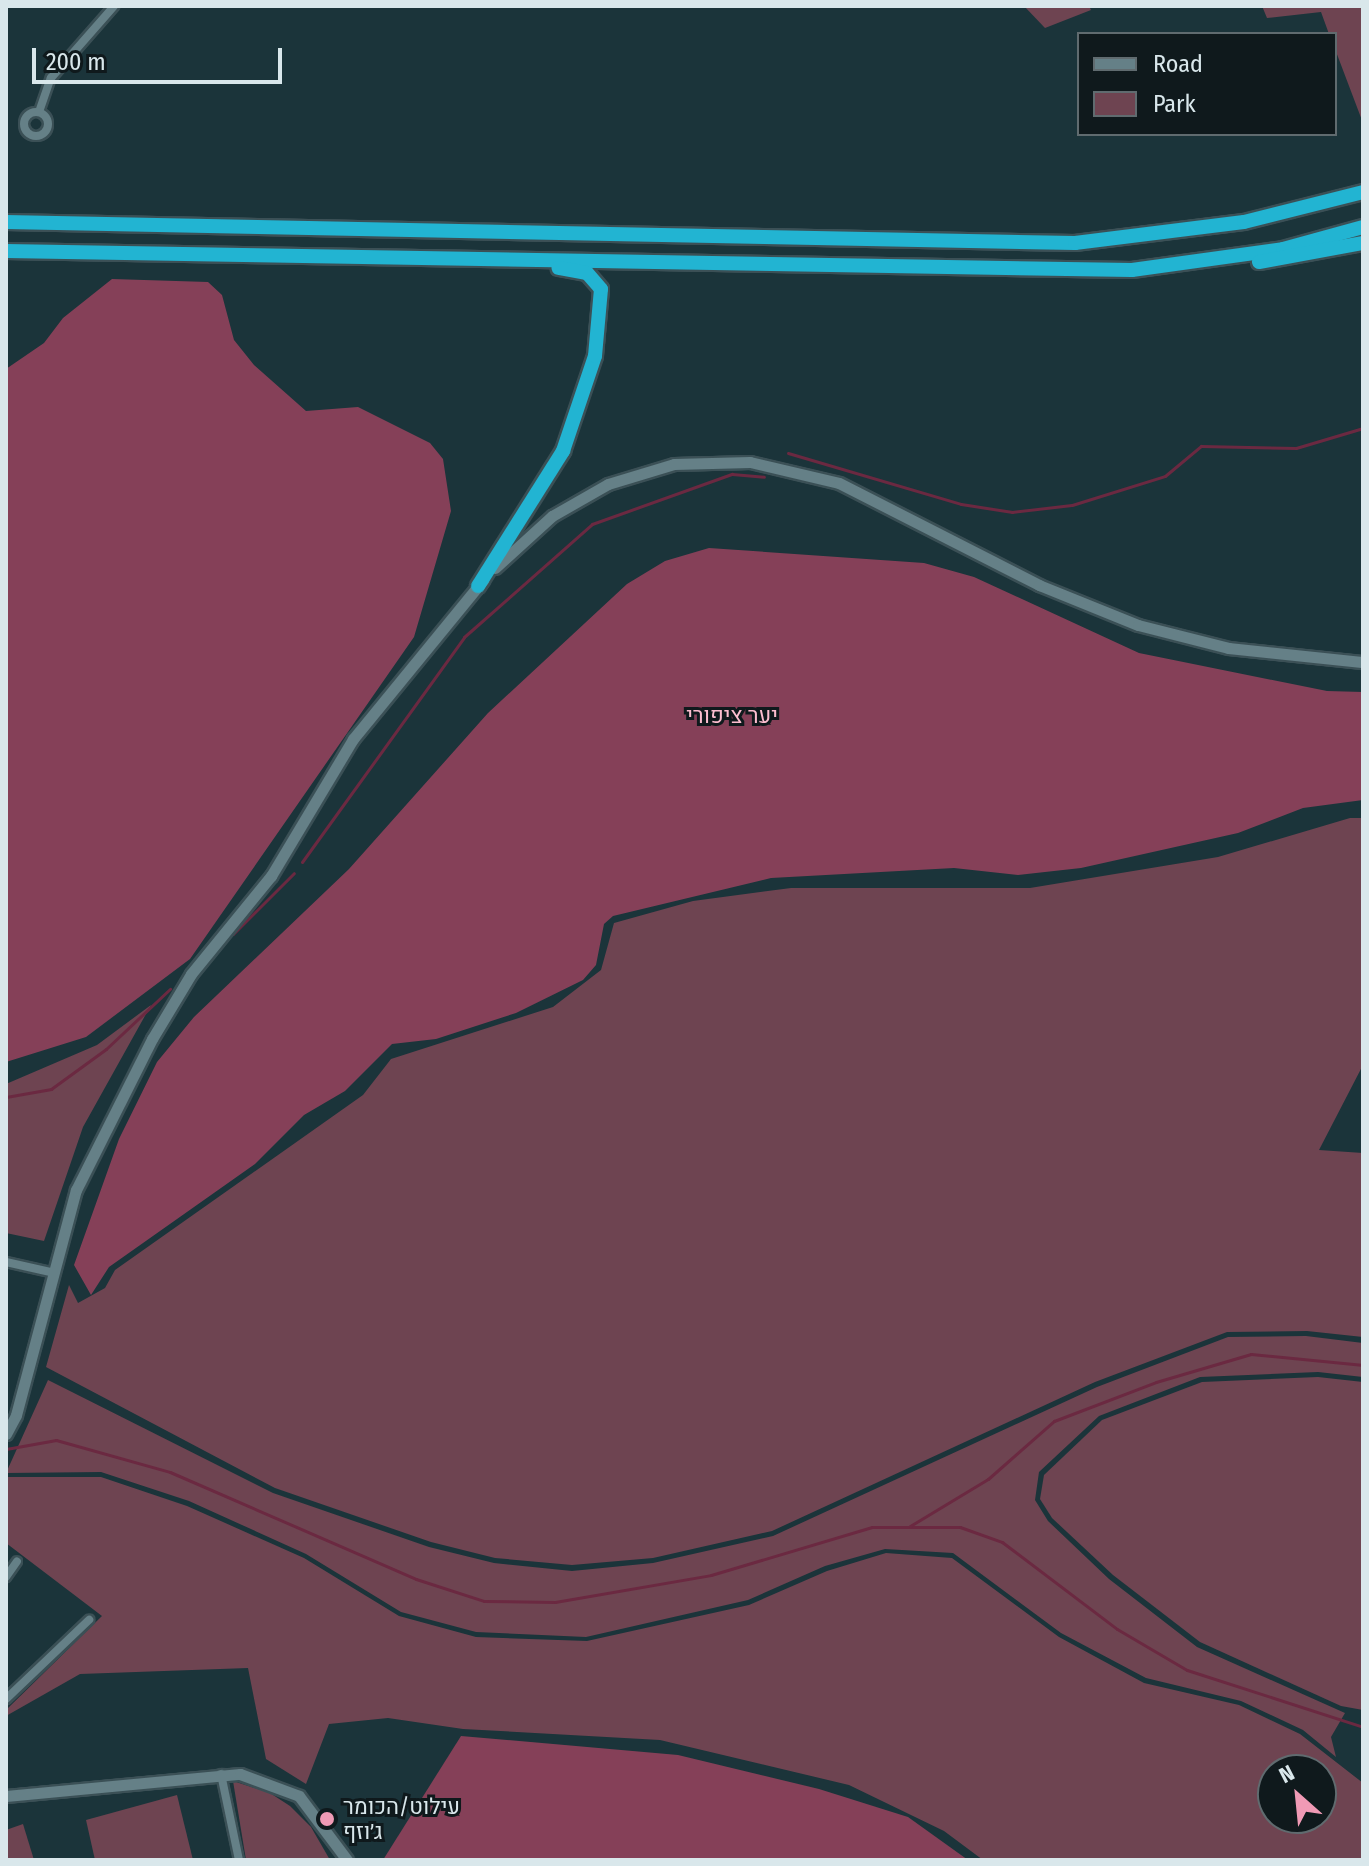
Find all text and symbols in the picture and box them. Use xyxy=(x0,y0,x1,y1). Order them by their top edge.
scale bar xyxy=(36,32,286,82)
legend xyxy=(1077,32,1337,136)
text: 200 m xyxy=(46,48,106,76)
text: Road xyxy=(1153,50,1203,78)
text: Park xyxy=(1153,90,1196,118)
park label: יער ציפורי xyxy=(686,703,778,729)
north arrow xyxy=(1257,1754,1337,1834)
text: N xyxy=(1275,1759,1299,1789)
place label: עילוט/הכומר ג׳וזף xyxy=(343,1793,460,1844)
marker: עילוט/הכומר ג׳וזף xyxy=(318,1810,336,1828)

